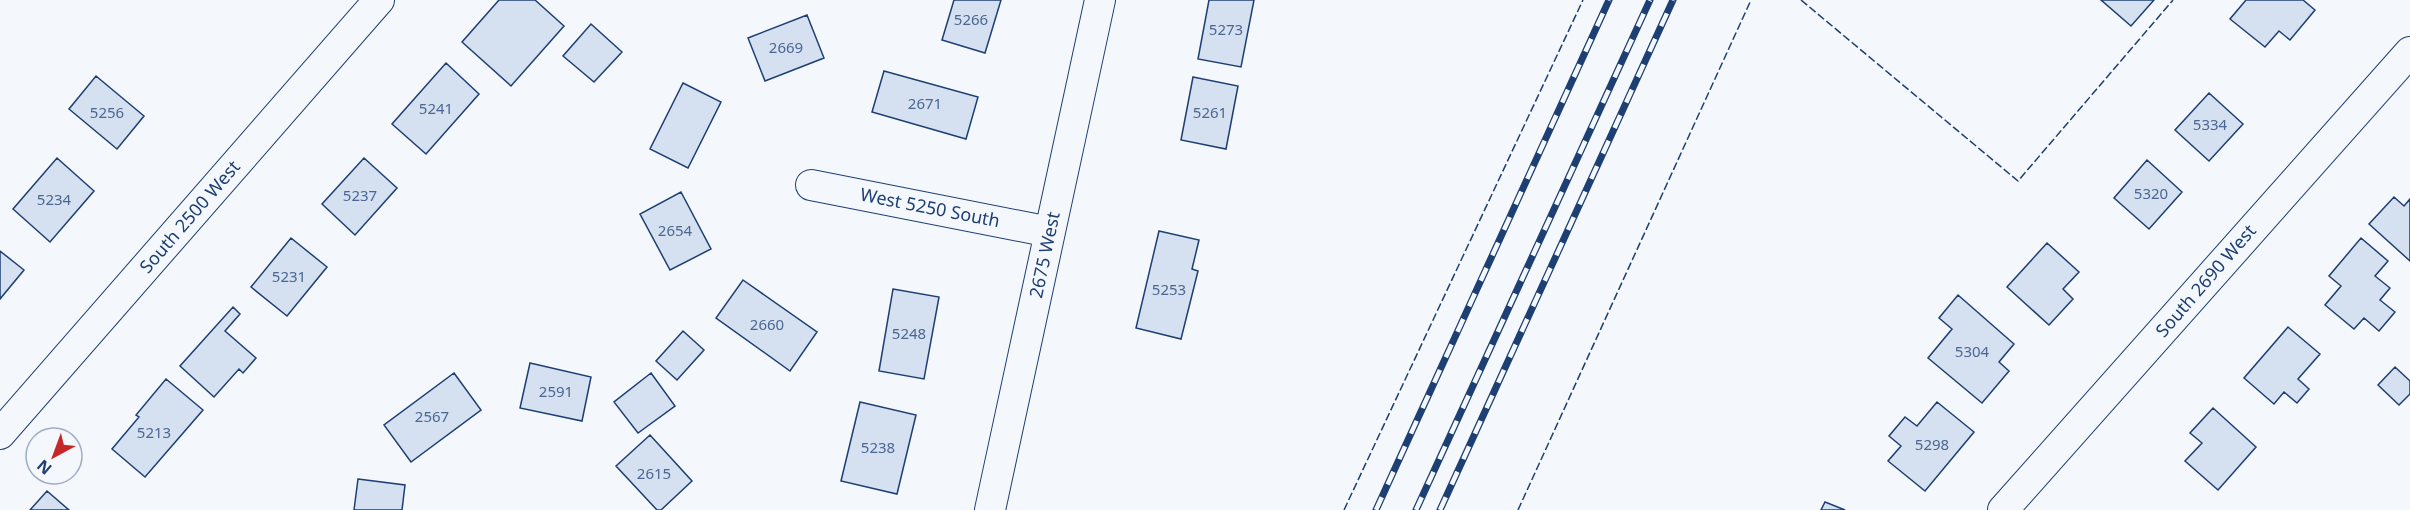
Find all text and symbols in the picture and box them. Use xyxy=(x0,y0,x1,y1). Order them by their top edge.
house number: 5266 xyxy=(954,9,988,29)
house number: 5273 xyxy=(1209,19,1243,39)
house number: 2669 xyxy=(769,37,803,57)
house number: 2671 xyxy=(908,93,942,113)
house number: 5241 xyxy=(419,98,453,118)
house number: 5256 xyxy=(90,102,124,122)
house number: 5261 xyxy=(1193,102,1227,122)
house number: 5334 xyxy=(2193,114,2228,134)
street label: South 2500 West xyxy=(134,155,245,278)
street label: West 5250 South xyxy=(858,182,1002,232)
house number: 5320 xyxy=(2134,183,2168,203)
house number: 5237 xyxy=(343,185,377,205)
house number: 5234 xyxy=(37,189,72,209)
street label: 2675 West xyxy=(1023,209,1065,300)
street label: South 2690 West xyxy=(2150,219,2261,342)
house number: 2654 xyxy=(658,220,693,240)
house number: 5231 xyxy=(272,266,306,286)
house number: 5253 xyxy=(1152,279,1186,299)
house number: 2660 xyxy=(750,314,784,334)
house number: 5248 xyxy=(892,323,926,343)
house number: 5304 xyxy=(1955,341,1990,361)
house number: 2591 xyxy=(539,381,573,401)
house number: 2567 xyxy=(415,406,449,426)
house number: 5213 xyxy=(137,422,171,442)
north arrow xyxy=(24,426,84,486)
house number: 5298 xyxy=(1915,434,1949,454)
house number: 5238 xyxy=(861,437,895,457)
text: N xyxy=(32,455,56,480)
house number: 2615 xyxy=(637,463,671,483)

